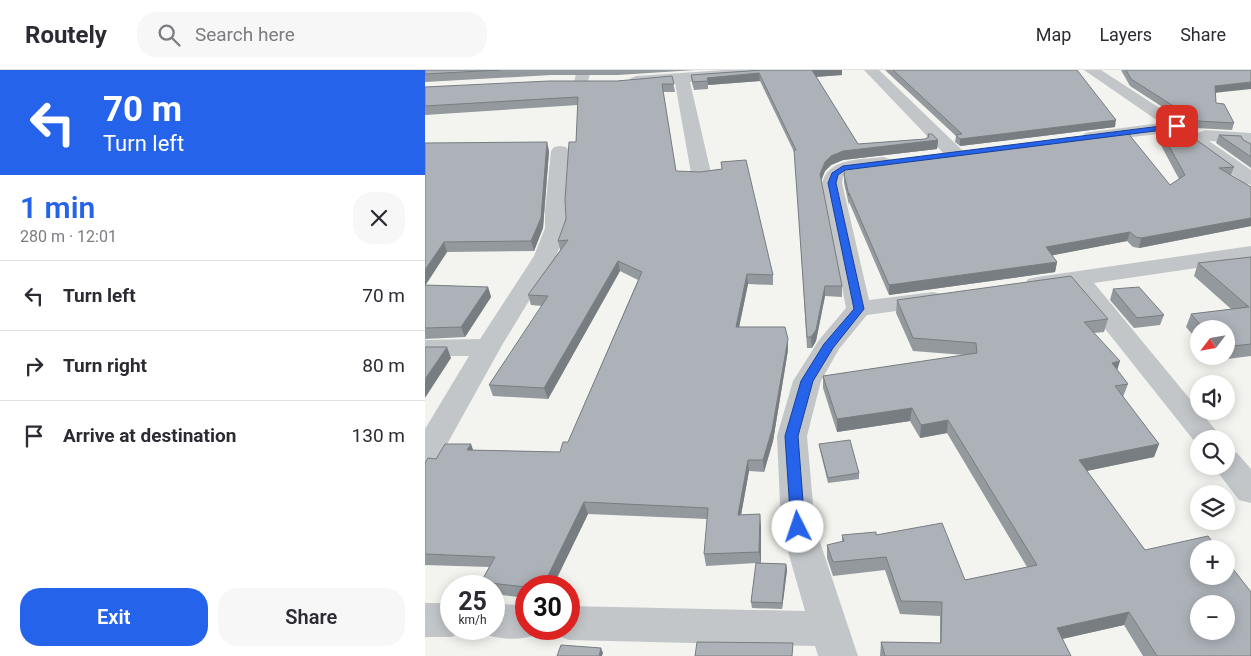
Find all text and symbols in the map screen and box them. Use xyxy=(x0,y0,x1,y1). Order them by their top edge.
search box xyxy=(137,12,487,57)
text: Routely xyxy=(25,21,107,49)
icon: search xyxy=(155,21,183,49)
text: Search here xyxy=(195,23,295,46)
text: Map xyxy=(1036,24,1071,45)
text: Layers xyxy=(1099,24,1152,45)
text: Share xyxy=(1180,24,1226,45)
text: 70 m xyxy=(103,89,182,130)
icon: left xyxy=(20,90,85,155)
pin xyxy=(1156,105,1198,147)
icon: arrive xyxy=(1163,112,1191,140)
text: Turn left xyxy=(103,131,184,156)
text: 1 min xyxy=(20,190,95,225)
button: close xyxy=(353,192,405,244)
text: 280 m · 12:01 xyxy=(20,227,117,246)
icon: left xyxy=(20,282,48,310)
text: Turn left xyxy=(63,284,136,307)
text: 70 m xyxy=(362,284,405,307)
north arrow xyxy=(1190,320,1235,365)
map controls xyxy=(1190,320,1235,640)
icon: right xyxy=(20,352,48,380)
text: Turn right xyxy=(63,354,147,377)
text: 80 m xyxy=(362,354,405,377)
button: sound xyxy=(1190,375,1235,420)
icon: arrive xyxy=(20,422,48,450)
text: Arrive at destination xyxy=(63,424,236,447)
text: 130 m xyxy=(352,424,405,447)
button: search xyxy=(1190,430,1235,475)
button: layers xyxy=(1190,485,1235,530)
position arrow xyxy=(771,500,823,552)
button: + xyxy=(1190,540,1235,585)
speed limit sign: 30 xyxy=(515,575,580,640)
text: 25 xyxy=(458,587,487,616)
button: Exit xyxy=(20,588,208,646)
button: Share xyxy=(218,588,405,646)
button: − xyxy=(1190,595,1235,640)
text: km/h xyxy=(458,613,487,627)

